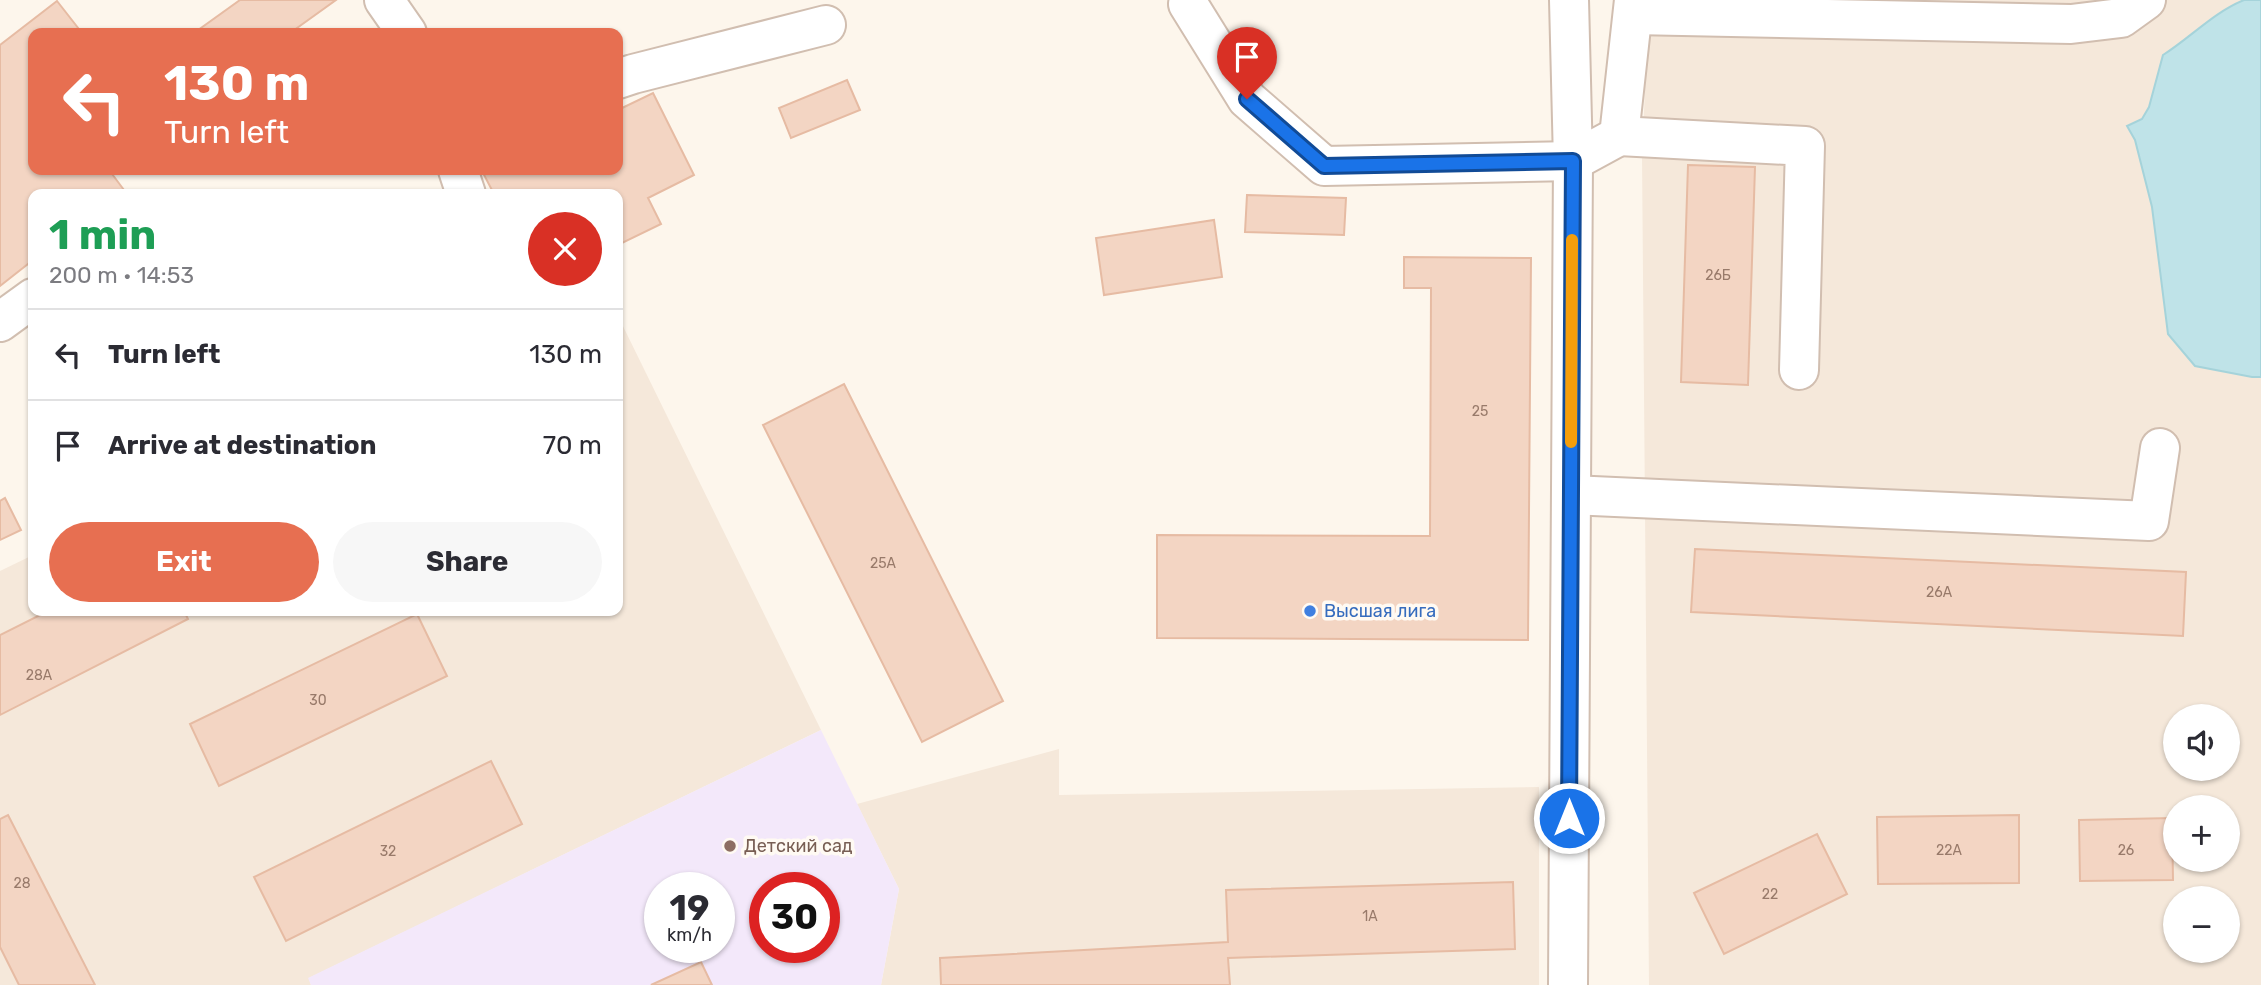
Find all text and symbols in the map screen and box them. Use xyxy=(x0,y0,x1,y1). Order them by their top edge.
pin xyxy=(1217,27,1277,99)
icon: arrive xyxy=(1228,38,1266,76)
text: 130 m xyxy=(164,54,309,112)
icon: left xyxy=(49,56,140,147)
text: Turn left xyxy=(164,113,289,151)
text: 1 min xyxy=(49,210,156,260)
button: close xyxy=(528,212,602,286)
text: 200 m · 14:53 xyxy=(49,261,194,289)
house number: 26Б xyxy=(1705,267,1731,284)
icon: left xyxy=(49,336,87,374)
text: Turn left xyxy=(108,339,220,370)
text: 130 m xyxy=(529,339,602,370)
house number: 25 xyxy=(1472,403,1488,420)
icon: arrive xyxy=(49,427,87,465)
text: Arrive at destination xyxy=(108,430,376,461)
text: 70 m xyxy=(543,430,602,461)
button: Exit xyxy=(49,522,319,602)
button: Share xyxy=(333,522,602,602)
house number: 25А xyxy=(870,555,897,572)
house number: 26А xyxy=(1926,584,1953,601)
place label: Высшая лига xyxy=(1324,600,1436,622)
marker: Высшая лига xyxy=(1302,603,1318,619)
house number: 28А xyxy=(26,667,53,684)
house number: 30 xyxy=(309,692,327,709)
map controls xyxy=(2163,704,2240,963)
button: sound xyxy=(2163,704,2240,781)
position arrow xyxy=(1532,781,1606,855)
button: + xyxy=(2163,795,2240,872)
place label: Детский сад xyxy=(744,835,853,857)
marker: Детский сад xyxy=(722,838,738,854)
house number: 22А xyxy=(1936,842,1963,859)
house number: 26 xyxy=(2118,842,2134,859)
house number: 32 xyxy=(380,843,396,860)
speed limit sign: 30 xyxy=(749,872,840,963)
house number: 28 xyxy=(13,875,31,892)
house number: 22 xyxy=(1762,886,1778,903)
button: − xyxy=(2163,886,2240,963)
text: 19 xyxy=(670,887,709,929)
house number: 1А xyxy=(1362,908,1378,925)
text: km/h xyxy=(667,924,712,946)

